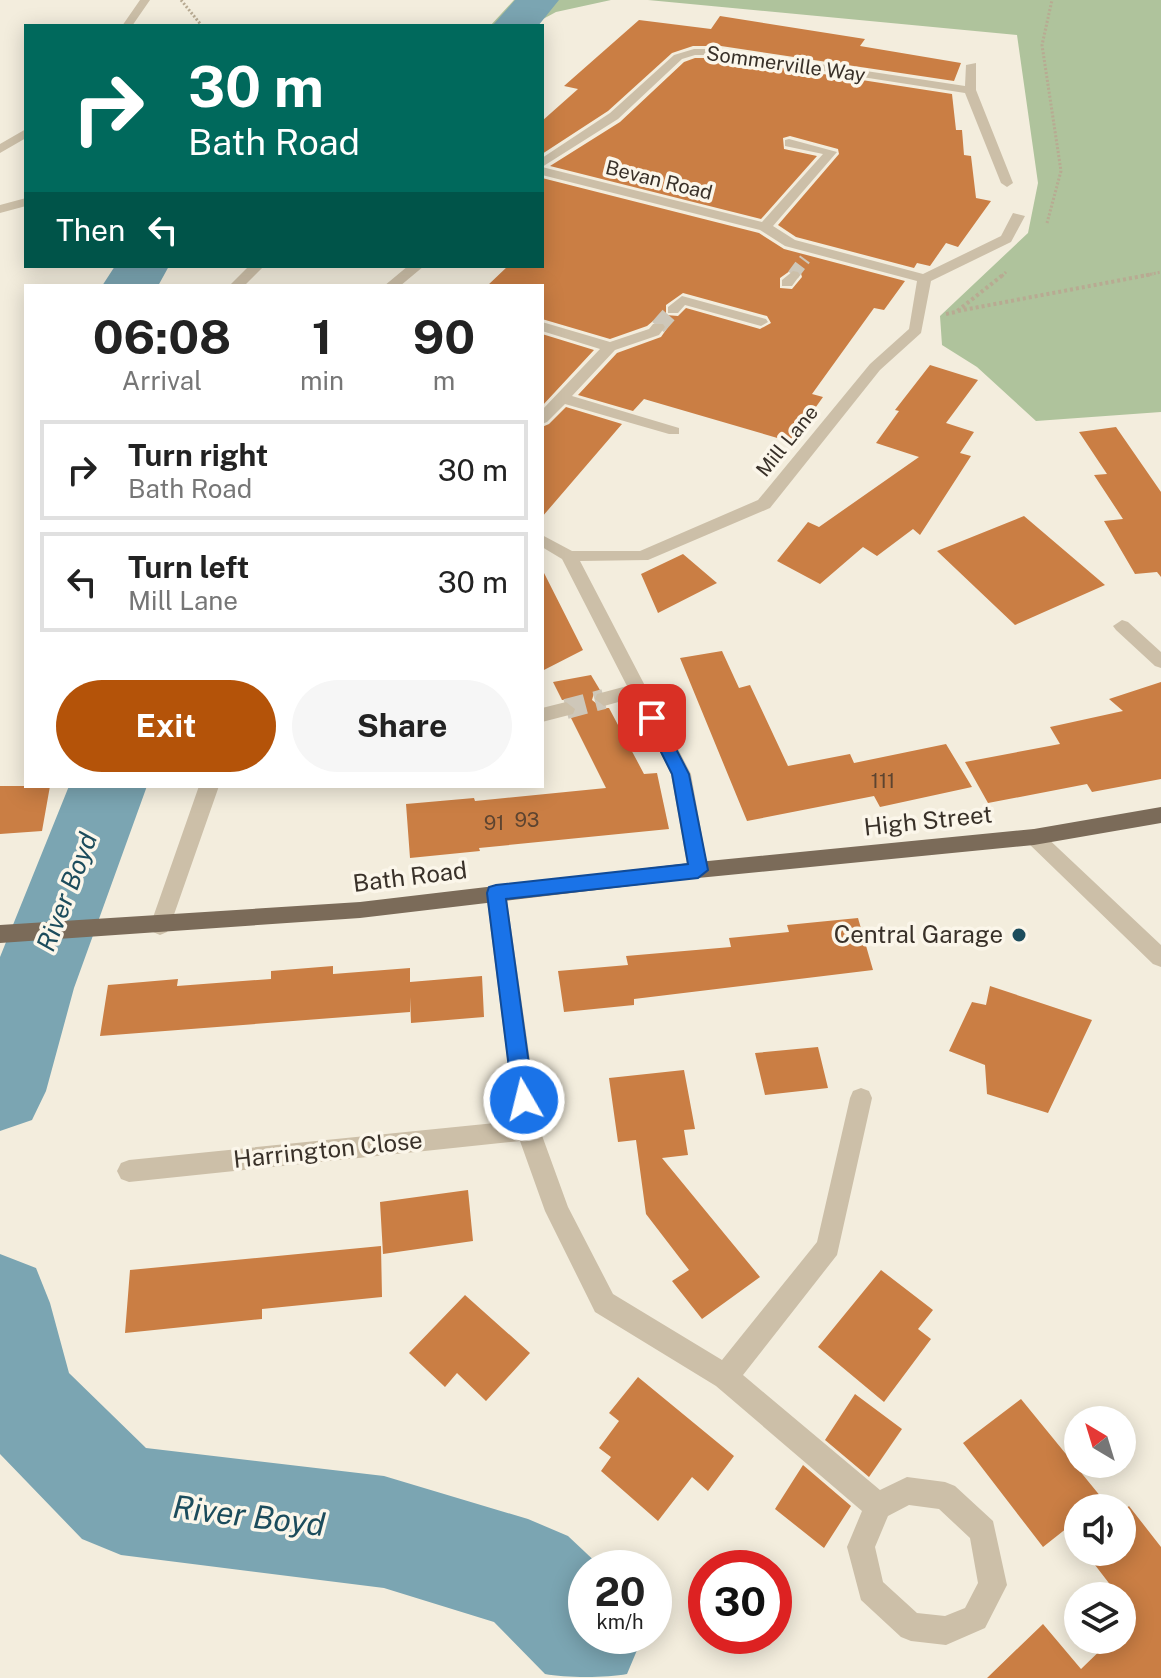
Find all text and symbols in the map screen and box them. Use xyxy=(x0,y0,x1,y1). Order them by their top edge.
street label: Sommerville Way xyxy=(705,41,867,87)
text: 30 m xyxy=(188,54,324,120)
icon: right xyxy=(56,56,160,160)
text: Bath Road xyxy=(188,121,360,163)
street label: Bevan Road xyxy=(603,155,715,205)
icon: left xyxy=(141,208,185,252)
text: Then xyxy=(56,212,125,248)
text: 06:08 xyxy=(93,308,231,365)
text: 1 xyxy=(312,308,332,365)
text: 90 xyxy=(413,308,475,365)
text: Arrival xyxy=(122,365,202,396)
text: min xyxy=(300,365,344,396)
text: m xyxy=(433,365,455,396)
street label: Mill Lane xyxy=(751,401,823,481)
text: Turn right xyxy=(128,437,268,473)
icon: right xyxy=(60,448,104,492)
text: 30 m xyxy=(438,452,508,488)
text: Bath Road xyxy=(128,473,252,504)
text: Turn left xyxy=(128,549,249,585)
icon: left xyxy=(60,560,104,604)
text: 30 m xyxy=(438,564,508,600)
text: Mill Lane xyxy=(128,585,238,616)
button: Exit xyxy=(56,680,276,772)
button: Share xyxy=(292,680,512,772)
pin xyxy=(618,684,686,752)
icon: arrive xyxy=(630,696,674,740)
house number: 111 xyxy=(871,769,895,793)
street label: High Street xyxy=(862,799,994,841)
house number: 93 xyxy=(515,808,539,832)
house number: 91 xyxy=(484,811,504,835)
water label: River Boyd xyxy=(30,828,103,955)
street label: Bath Road xyxy=(351,855,469,897)
place label: Central Garage xyxy=(834,920,1003,948)
marker: Central Garage xyxy=(1010,926,1028,944)
position arrow xyxy=(482,1058,566,1142)
street label: Harrington Close xyxy=(232,1125,424,1173)
north arrow xyxy=(1064,1406,1136,1478)
map controls xyxy=(1064,1406,1136,1654)
water label: River Boyd xyxy=(171,1488,328,1543)
button: sound xyxy=(1064,1494,1136,1566)
speed limit sign: 30 xyxy=(688,1550,792,1654)
text: 20 xyxy=(594,1568,646,1615)
button: layers xyxy=(1064,1582,1136,1654)
text: km/h xyxy=(596,1610,644,1634)

